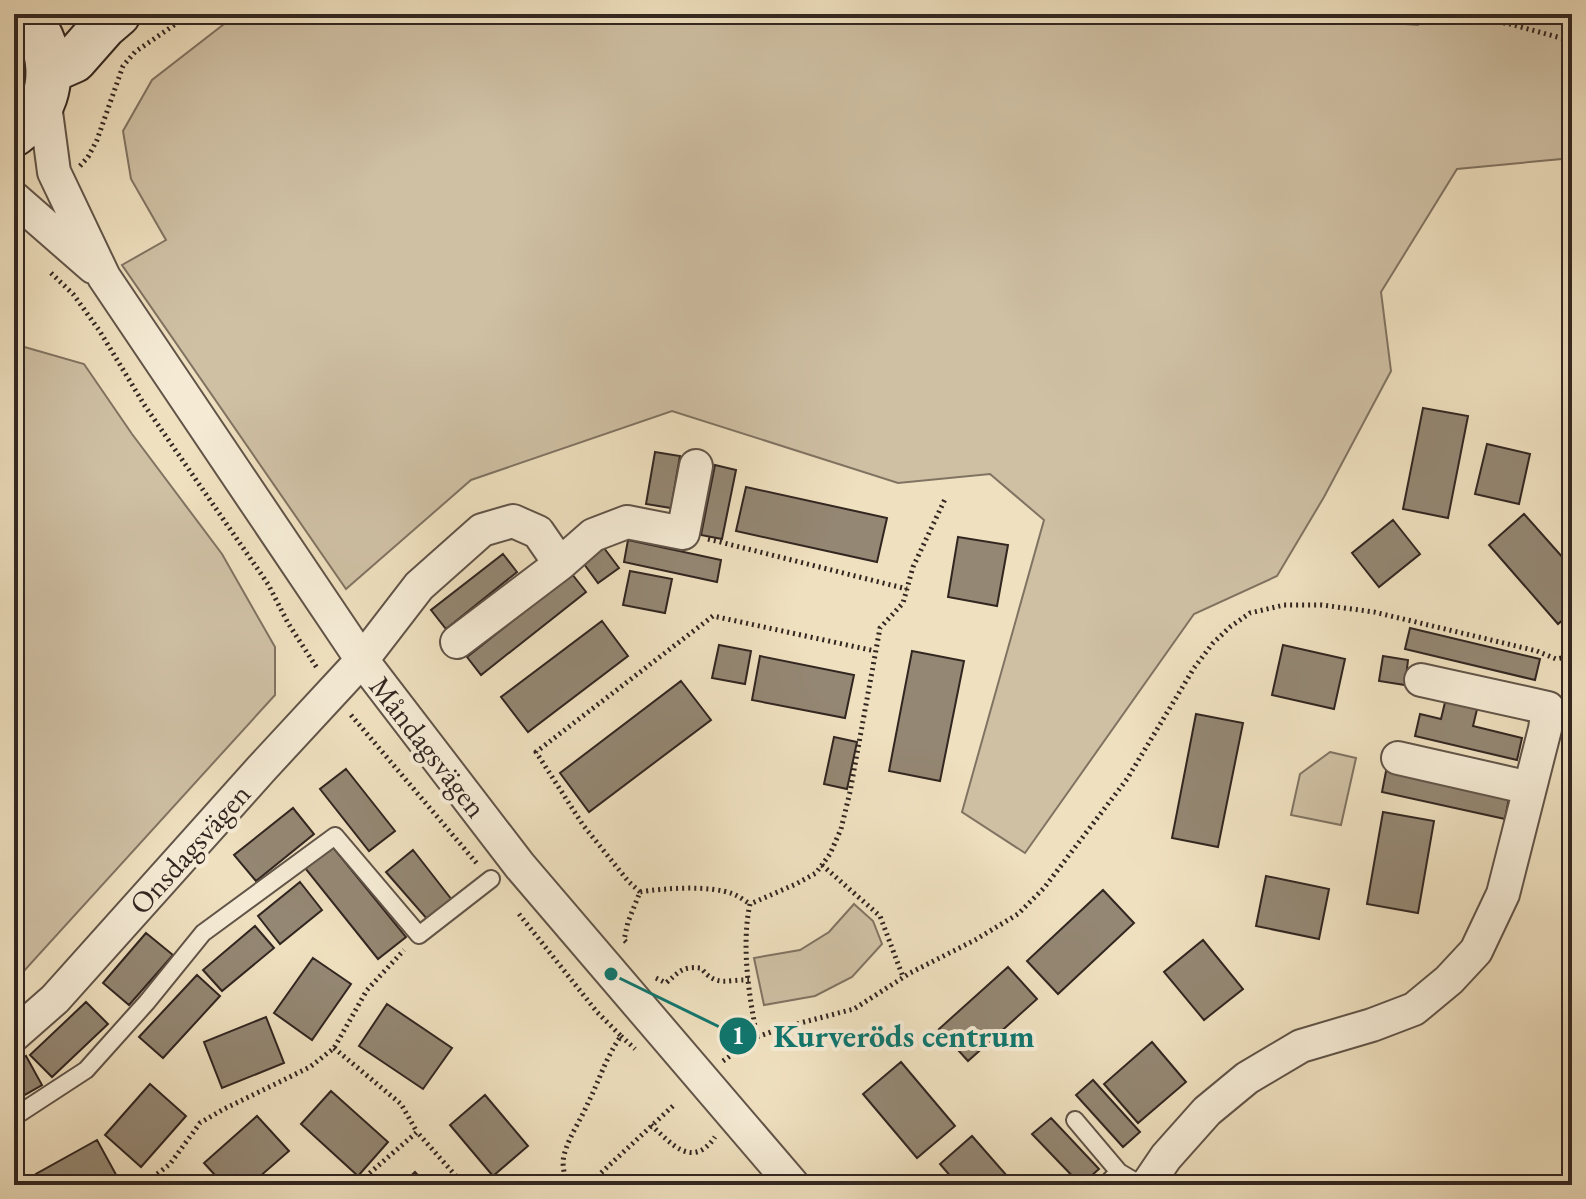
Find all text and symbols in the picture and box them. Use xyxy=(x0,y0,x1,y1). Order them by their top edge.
street label: Måndagsvägen xyxy=(361,668,496,826)
street label: Onsdagsvägen xyxy=(120,775,259,922)
callout: Kurveröds centrum xyxy=(718,1008,1051,1064)
text: Kurveröds centrum xyxy=(773,1015,1035,1057)
text: 1 xyxy=(732,1020,744,1051)

